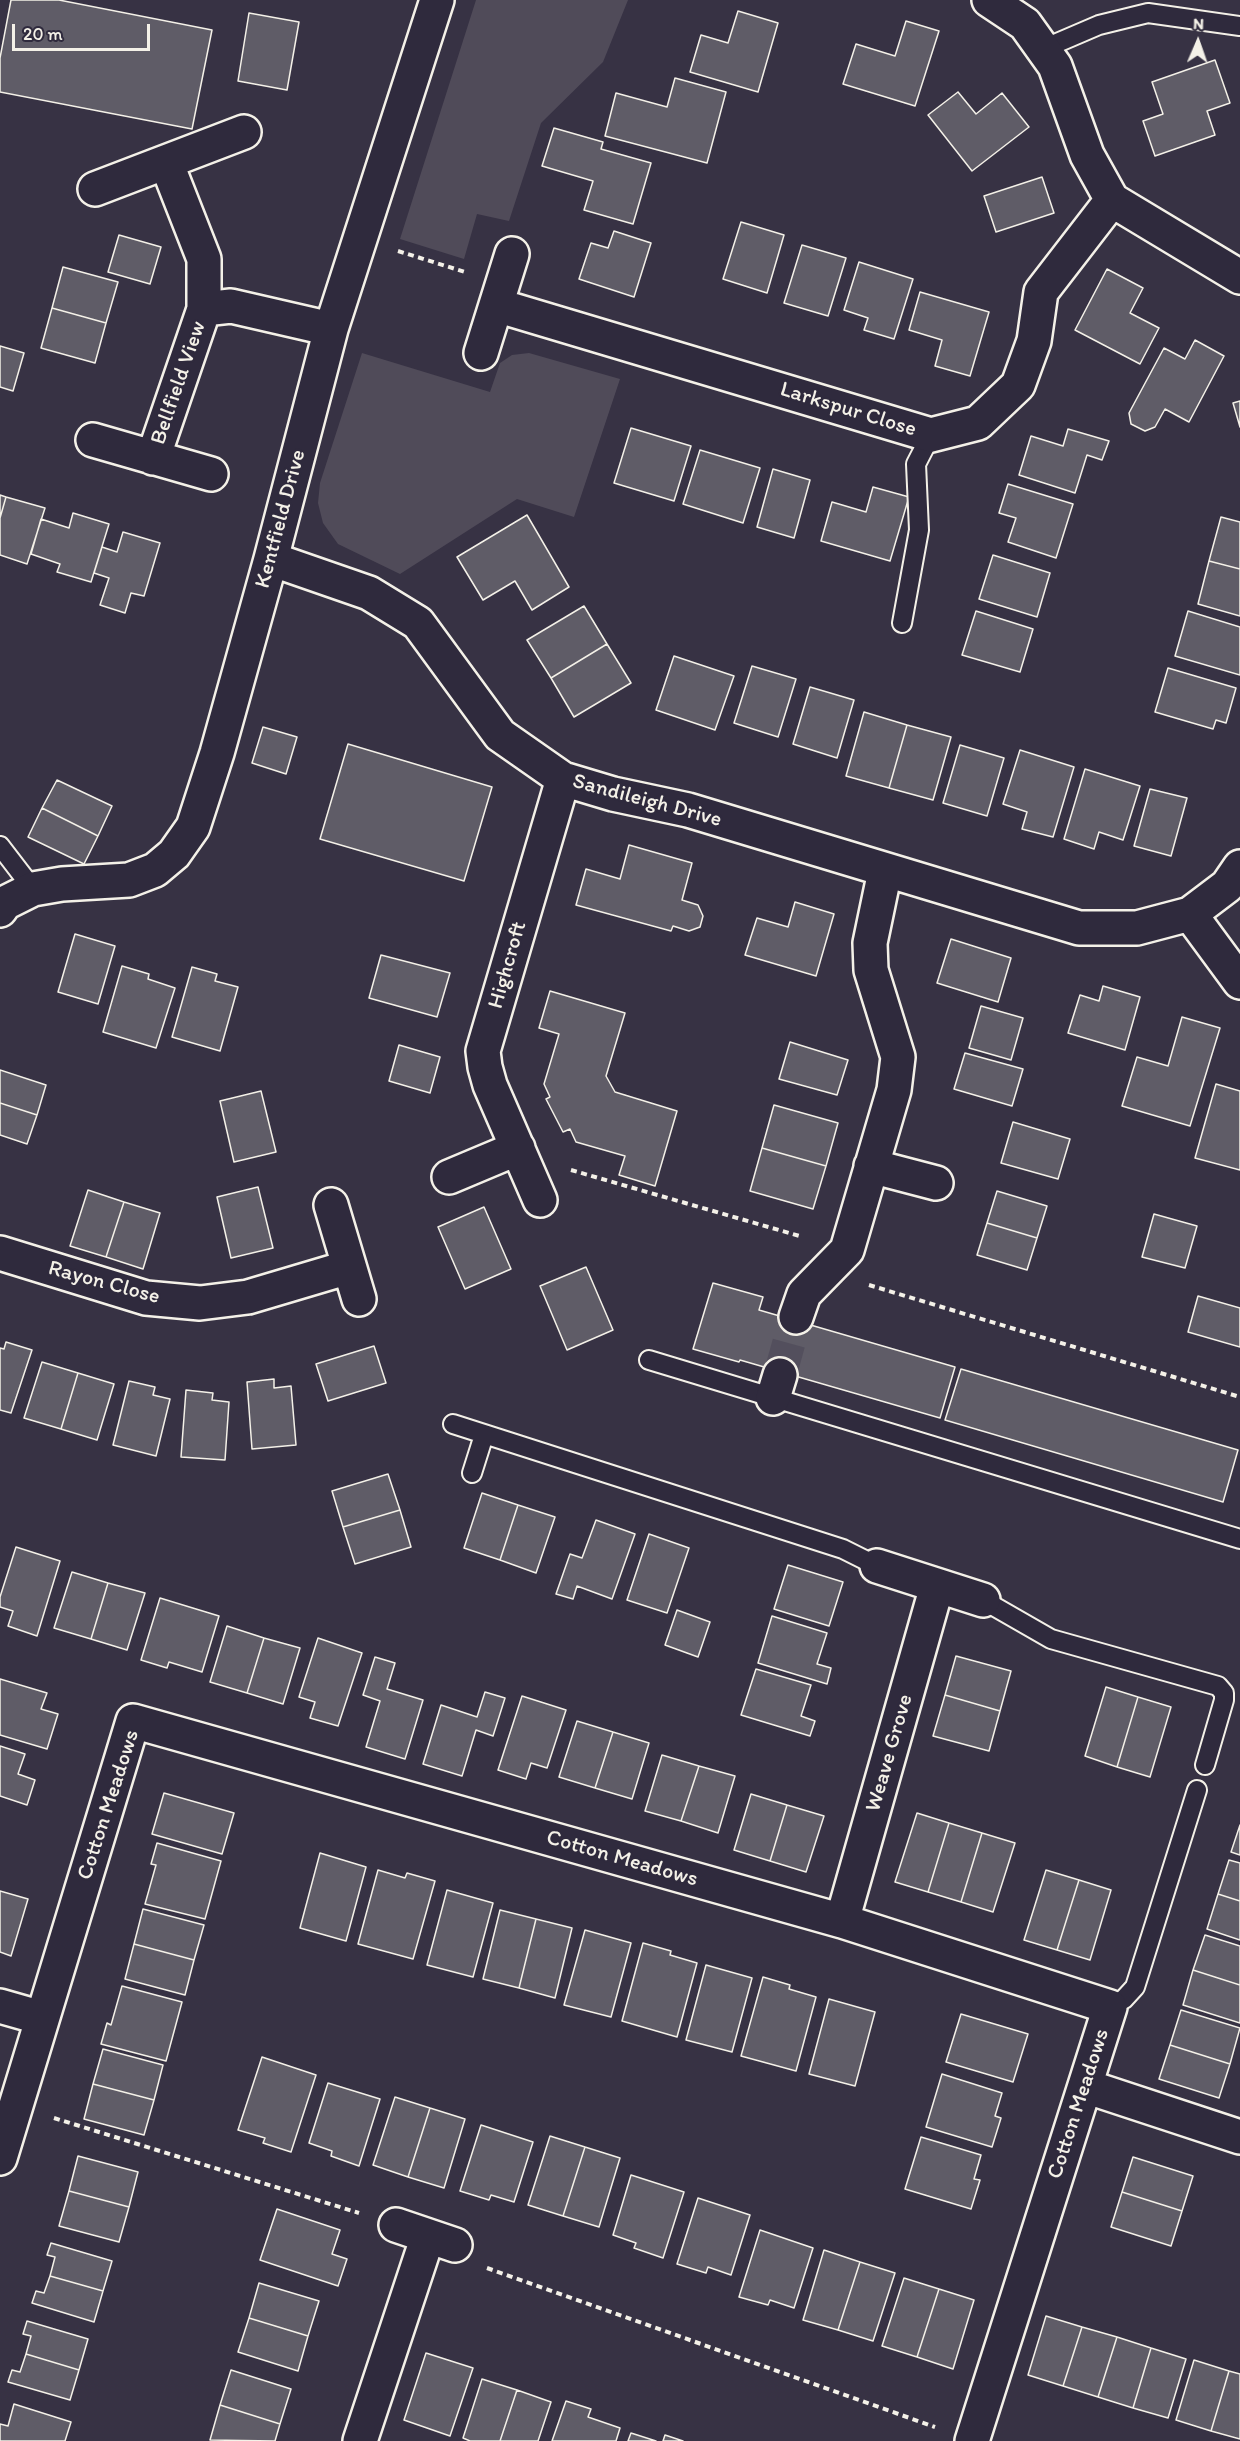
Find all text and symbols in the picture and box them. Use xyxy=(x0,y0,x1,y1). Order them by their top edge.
scale bar xyxy=(15,12,153,50)
north arrow xyxy=(1168,12,1228,72)
text: N xyxy=(1193,14,1204,33)
text: 20 m xyxy=(23,23,63,45)
street label: Bellfield View xyxy=(146,318,212,448)
street label: Larkspur Close xyxy=(777,377,919,443)
street label: Kentfield Drive xyxy=(250,447,312,591)
street label: Sandileigh Drive xyxy=(570,768,724,834)
street label: Highcroft xyxy=(483,918,533,1012)
street label: Rayon Close xyxy=(45,1255,163,1311)
street label: Weave Grove xyxy=(861,1691,919,1815)
street label: Cotton Meadows xyxy=(72,1727,146,1883)
street label: Cotton Meadows xyxy=(543,1825,701,1893)
street label: Cotton Meadows xyxy=(1042,2026,1116,2182)

